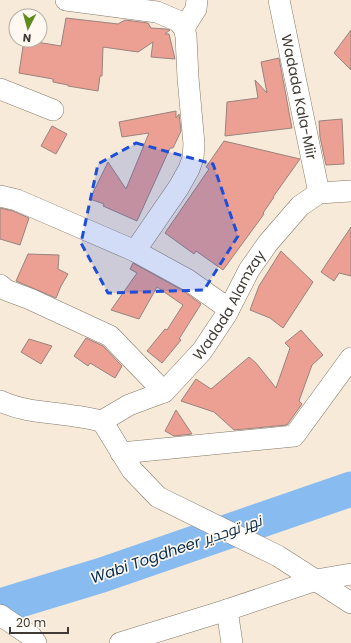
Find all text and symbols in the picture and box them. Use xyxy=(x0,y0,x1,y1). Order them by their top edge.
north arrow xyxy=(8,8,48,48)
text: N xyxy=(22,30,32,46)
street label: Wadada Kala-Miir xyxy=(276,33,322,161)
street label: Wadada Alamzay xyxy=(188,246,270,365)
water label: Wabi Togdheer نهر توجدير xyxy=(88,509,266,588)
scale bar xyxy=(10,609,68,635)
text: 20 m xyxy=(16,614,46,631)

